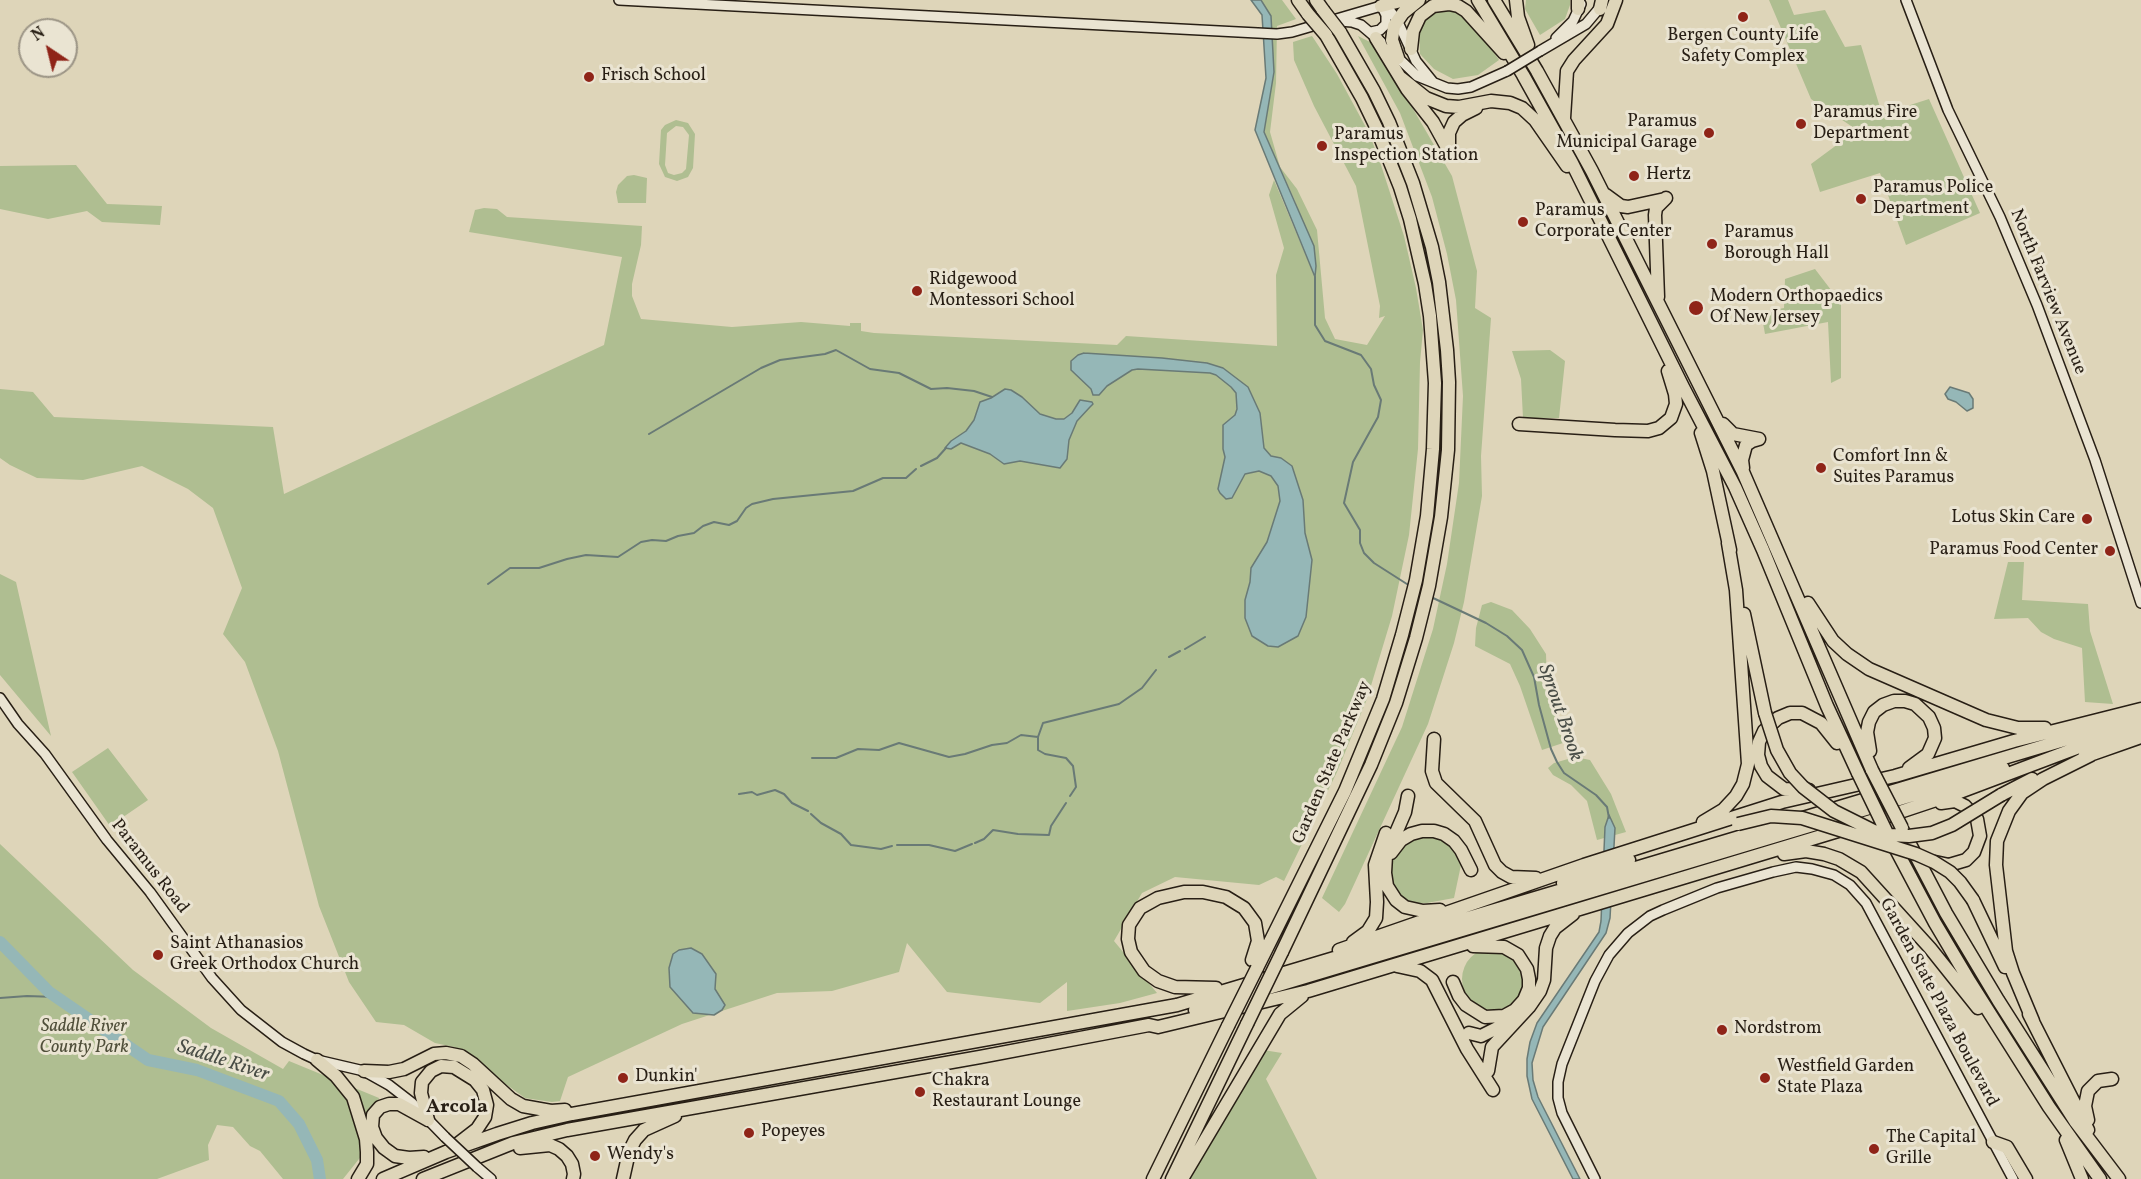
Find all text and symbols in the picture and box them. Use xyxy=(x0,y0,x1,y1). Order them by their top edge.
marker: Bergen County Life Safety Complex xyxy=(1736,10,1750,24)
north arrow xyxy=(18,18,78,78)
text: N xyxy=(28,23,50,47)
place label: Bergen County Life Safety Complex xyxy=(1667,26,1819,68)
place label: Frisch School xyxy=(601,66,706,88)
marker: Frisch School xyxy=(582,70,596,84)
place label: Paramus Fire Department xyxy=(1813,103,1917,146)
place label: Paramus Municipal Garage xyxy=(1556,112,1697,154)
marker: Paramus Fire Department xyxy=(1794,117,1808,131)
place label: Paramus Inspection Station xyxy=(1334,125,1478,168)
marker: Paramus Municipal Garage xyxy=(1702,126,1716,140)
marker: Paramus Inspection Station xyxy=(1315,139,1329,153)
place label: Hertz xyxy=(1646,165,1691,187)
marker: Hertz xyxy=(1627,169,1641,183)
place label: Paramus Police Department xyxy=(1873,178,1993,220)
marker: Paramus Police Department xyxy=(1854,192,1868,206)
place label: Paramus Corporate Center xyxy=(1535,201,1672,244)
street label: North Farview Avenue xyxy=(2004,206,2090,378)
marker: Paramus Corporate Center xyxy=(1516,215,1530,229)
place label: Paramus Borough Hall xyxy=(1724,223,1829,266)
marker: Paramus Borough Hall xyxy=(1705,237,1719,251)
place label: Ridgewood Montessori School xyxy=(929,270,1075,312)
marker: Ridgewood Montessori School xyxy=(910,284,924,298)
place label: Modern Orthopaedics Of New Jersey xyxy=(1710,287,1883,330)
marker: Modern Orthopaedics Of New Jersey xyxy=(1687,299,1705,317)
place label: Comfort Inn & Suites Paramus xyxy=(1833,447,1954,490)
marker: Comfort Inn & Suites Paramus xyxy=(1814,461,1828,475)
place label: Lotus Skin Care xyxy=(1951,508,2075,530)
marker: Lotus Skin Care xyxy=(2080,512,2094,526)
place label: Paramus Food Center xyxy=(1929,540,2098,562)
marker: Paramus Food Center xyxy=(2103,544,2117,558)
water label: Sprout Brook xyxy=(1531,661,1587,765)
street label: Garden State Parkway xyxy=(1289,678,1377,848)
street label: Paramus Road xyxy=(105,815,193,919)
street label: Garden State Plaza Boulevard xyxy=(1874,895,2002,1111)
place label: Saint Athanasios Greek Orthodox Church xyxy=(170,934,359,976)
marker: Saint Athanasios Greek Orthodox Church xyxy=(151,948,165,962)
park label: Saddle River County Park xyxy=(39,1017,129,1060)
place label: Nordstrom xyxy=(1734,1019,1822,1041)
marker: Nordstrom xyxy=(1715,1023,1729,1037)
water label: Saddle River xyxy=(174,1036,272,1088)
place label: Westfield Garden State Plaza xyxy=(1777,1057,1914,1100)
place label: Dunkin' xyxy=(635,1067,698,1089)
marker: Dunkin' xyxy=(616,1071,630,1085)
place label: Chakra Restaurant Lounge xyxy=(932,1071,1081,1114)
marker: Westfield Garden State Plaza xyxy=(1758,1071,1772,1085)
marker: Chakra Restaurant Lounge xyxy=(913,1085,927,1099)
district label: Arcola xyxy=(426,1096,488,1120)
place label: Popeyes xyxy=(761,1122,825,1144)
marker: Popeyes xyxy=(742,1126,756,1140)
place label: The Capital Grille xyxy=(1886,1128,1976,1170)
marker: The Capital Grille xyxy=(1867,1142,1881,1156)
place label: Wendy's xyxy=(607,1145,674,1167)
marker: Wendy's xyxy=(588,1149,602,1163)

